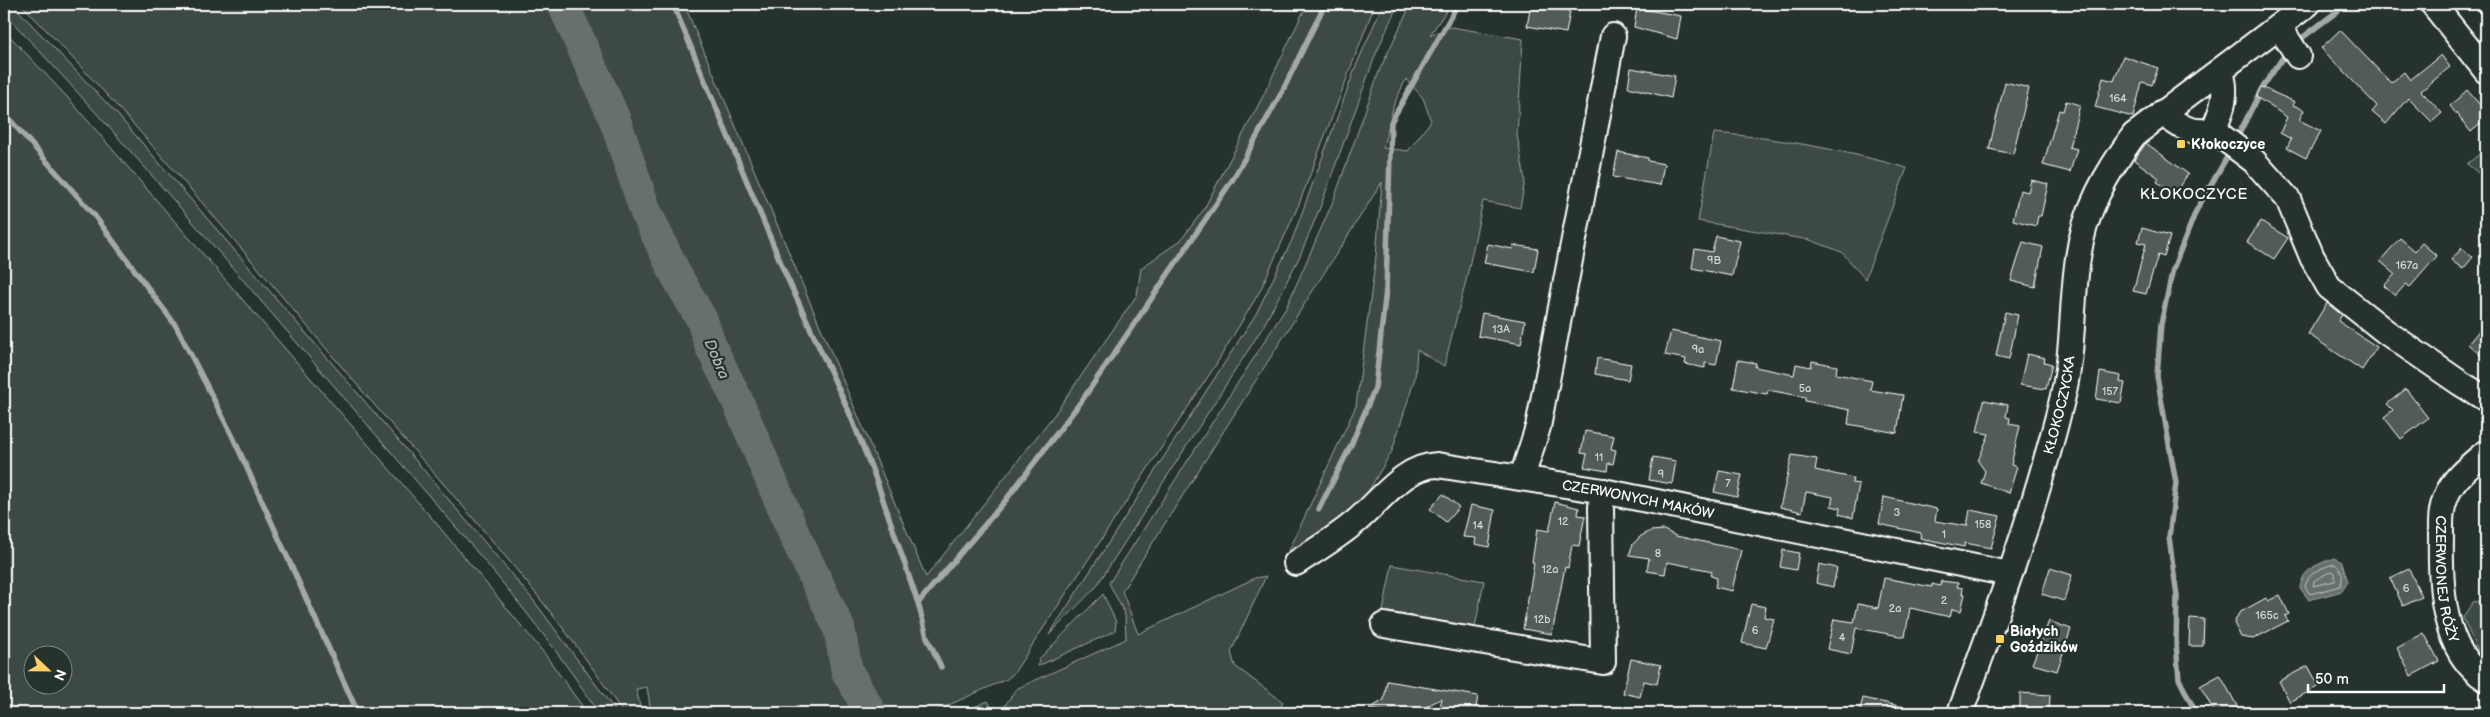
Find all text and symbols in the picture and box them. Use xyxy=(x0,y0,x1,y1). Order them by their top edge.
house number: 164 xyxy=(2109,92,2127,105)
place label: Kłokoczyce xyxy=(2191,136,2265,153)
marker: Kłokoczyce xyxy=(2175,138,2187,150)
district label: KŁOKOCZYCE xyxy=(2140,185,2248,204)
house number: 9B xyxy=(1707,254,1721,267)
house number: 167a xyxy=(2396,259,2418,272)
house number: 13A xyxy=(1492,323,1510,336)
water label: Dobra xyxy=(700,336,733,382)
house number: 9a xyxy=(1692,343,1704,356)
street label: KŁOKOCZYCKA xyxy=(2040,354,2079,456)
house number: 5a xyxy=(1799,382,1811,395)
house number: 157 xyxy=(2102,385,2119,398)
house number: 11 xyxy=(1595,451,1603,464)
house number: 9 xyxy=(1658,468,1664,481)
street label: CZERWONYCH MAKÓW xyxy=(1561,477,1716,523)
house number: 7 xyxy=(1725,477,1731,490)
house number: 3 xyxy=(1894,506,1901,519)
house number: 12 xyxy=(1558,515,1569,528)
street label: CZERWONEJ RÓŻY xyxy=(2432,515,2463,646)
house number: 158 xyxy=(1975,518,1991,531)
house number: 14 xyxy=(1473,519,1484,532)
house number: 1 xyxy=(1942,528,1946,541)
house number: 8 xyxy=(1655,547,1661,560)
house number: 12a xyxy=(1542,563,1558,576)
house number: 6 xyxy=(2403,582,2410,595)
house number: 2 xyxy=(1941,594,1948,607)
house number: 2a xyxy=(1889,602,1901,615)
house number: 165c xyxy=(2255,609,2279,622)
house number: 12b xyxy=(1534,613,1550,626)
place label: Białych Goździków xyxy=(2010,623,2079,656)
house number: 6 xyxy=(1752,624,1759,637)
house number: 4 xyxy=(1839,631,1846,644)
marker: Białych Goździków xyxy=(1994,633,2006,645)
north arrow xyxy=(22,644,72,694)
scale bar xyxy=(2308,662,2444,694)
text: N xyxy=(50,667,69,683)
text: 50 m xyxy=(2315,670,2349,689)

